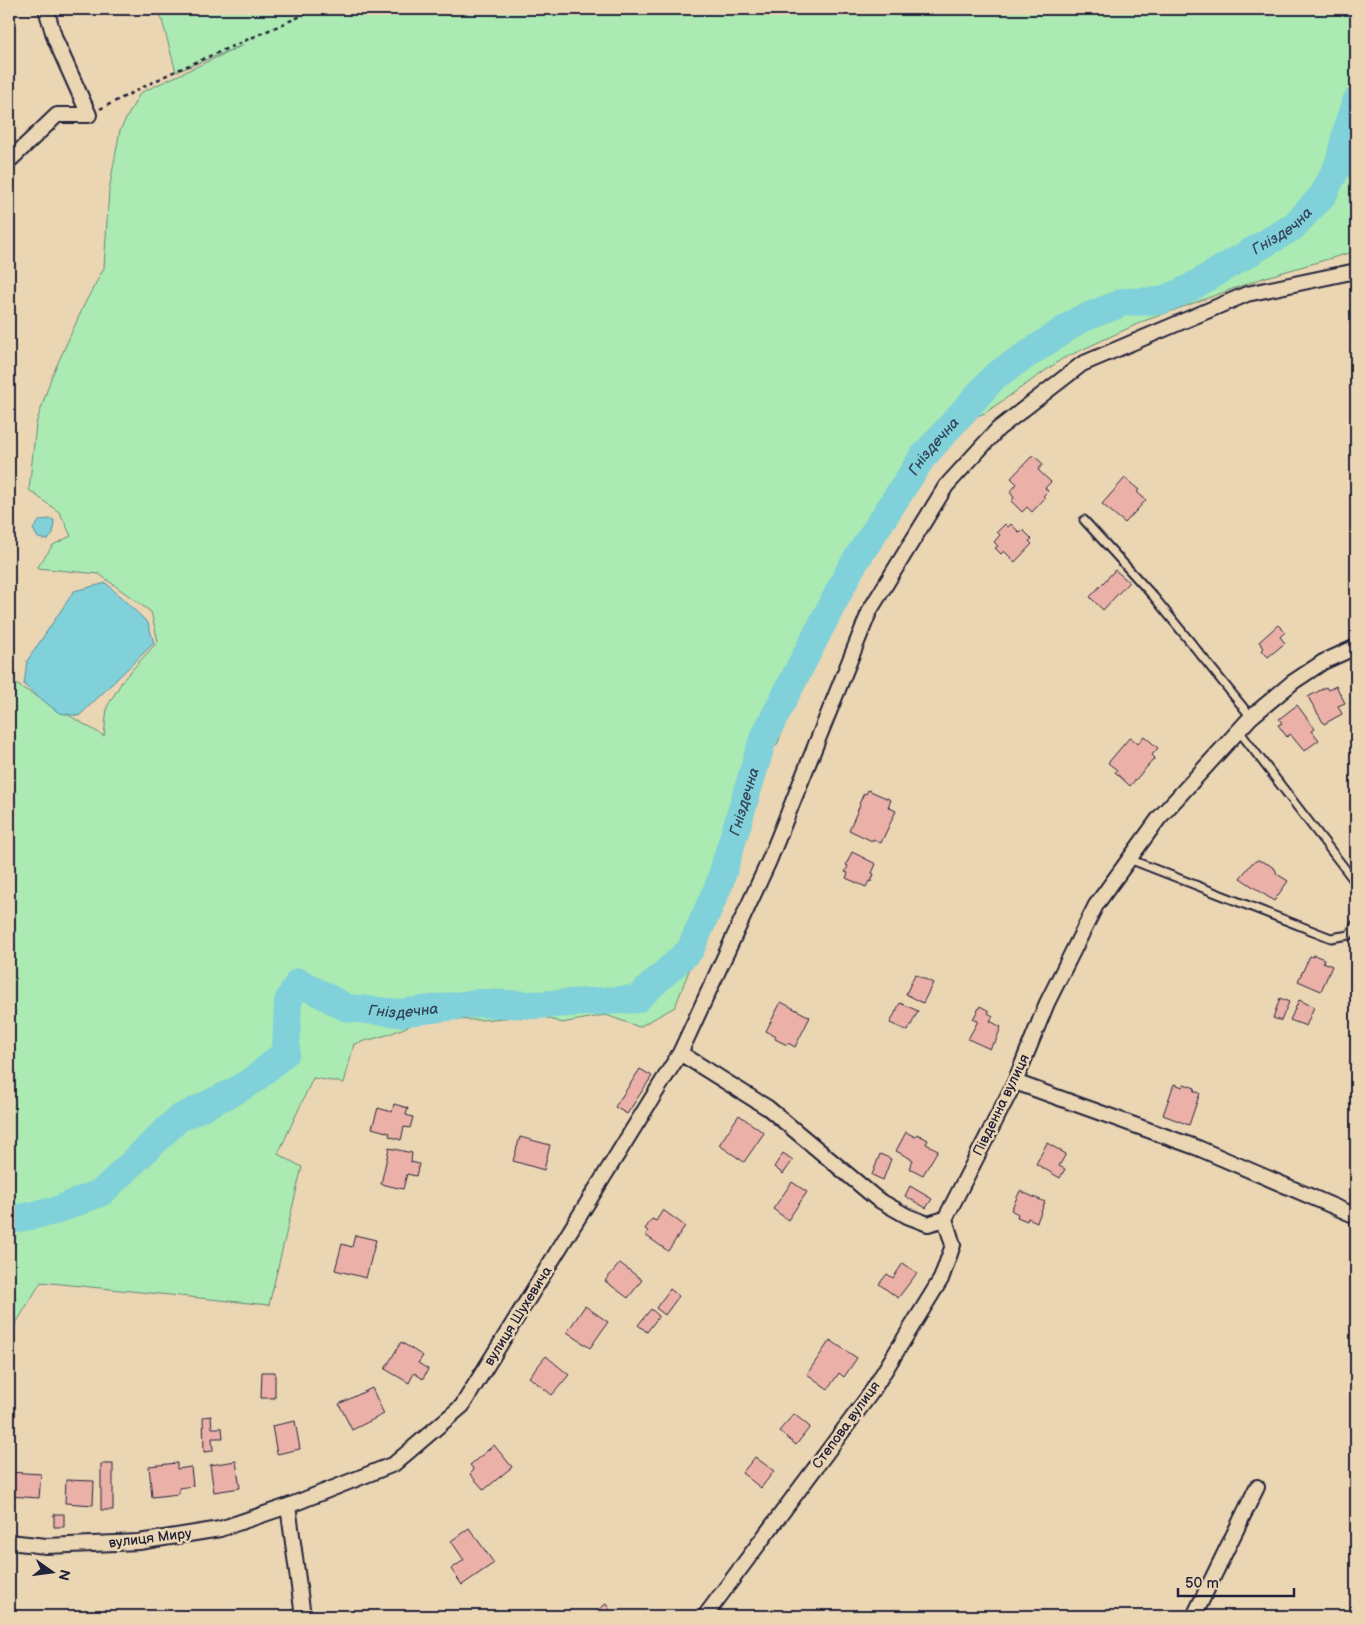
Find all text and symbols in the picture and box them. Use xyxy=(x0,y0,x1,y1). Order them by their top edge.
water label: Гніздечна xyxy=(1248,203,1316,259)
water label: Гніздечна xyxy=(904,413,963,479)
water label: Гніздечна xyxy=(725,765,763,838)
water label: Гніздечна xyxy=(367,999,439,1023)
street label: Південна вулиця xyxy=(969,1051,1033,1159)
street label: вулиця Шухевича xyxy=(481,1262,556,1369)
street label: Степова вулиця xyxy=(809,1378,884,1472)
street label: вулиця Миру xyxy=(108,1524,193,1552)
north arrow xyxy=(28,1548,78,1598)
scale bar xyxy=(1178,1565,1294,1597)
text: N xyxy=(55,1568,74,1582)
text: 50 m xyxy=(1185,1574,1219,1593)

